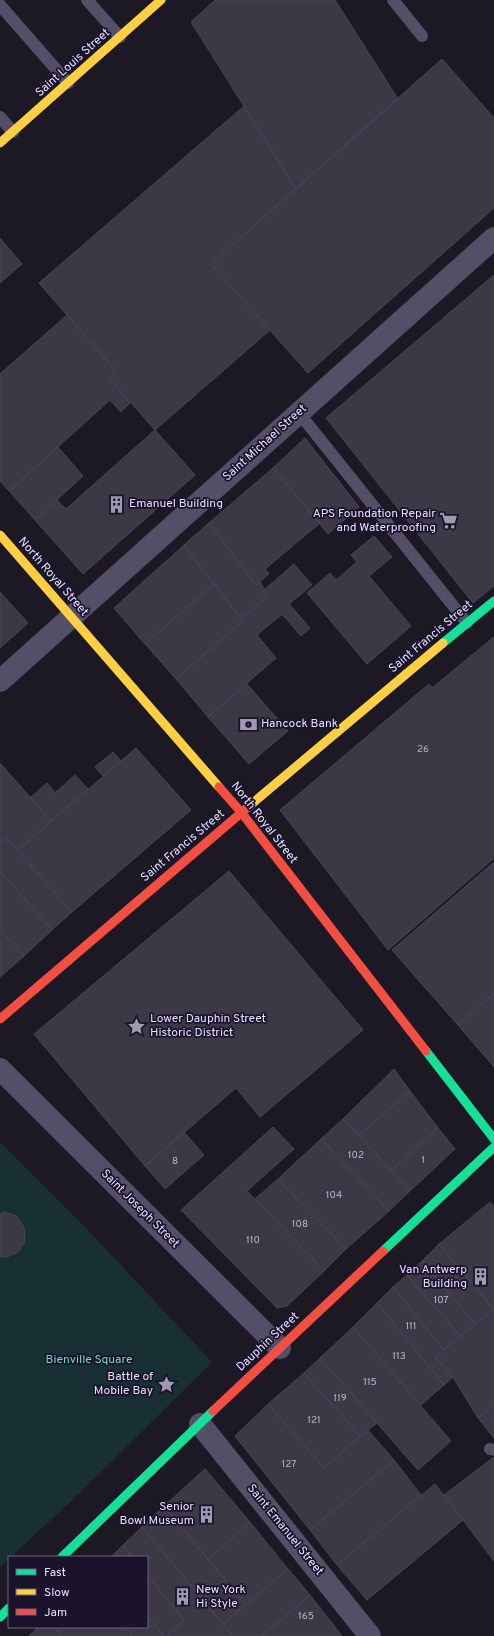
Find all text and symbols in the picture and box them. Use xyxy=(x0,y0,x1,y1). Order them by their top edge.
street label: Saint Louis Street xyxy=(32,25,114,101)
street label: Saint Michael Street xyxy=(220,401,310,485)
building icon: Emanuel Building xyxy=(106,494,126,514)
place label: Emanuel Building xyxy=(129,496,223,512)
place label: APS Foundation Repair and Waterproofing xyxy=(313,506,436,536)
supermarket icon: APS Foundation Repair and Waterproofing xyxy=(439,511,459,531)
street label: North Royal Street xyxy=(14,534,92,620)
street label: Saint Francis Street xyxy=(386,597,476,677)
bank icon: Hancock Bank xyxy=(238,714,258,734)
place label: Hancock Bank xyxy=(261,716,338,732)
house number: 26 xyxy=(417,743,429,756)
street label: North Royal Street xyxy=(227,779,301,867)
street label: Saint Francis Street xyxy=(138,806,228,886)
place label: Lower Dauphin Street Historic District xyxy=(150,1011,266,1041)
place icon: Lower Dauphin Street Historic District xyxy=(127,1016,147,1036)
house number: 102 xyxy=(348,1149,364,1162)
house number: 1 xyxy=(421,1154,425,1167)
house number: 8 xyxy=(172,1155,178,1168)
street label: Saint Joseph Street xyxy=(97,1166,183,1252)
house number: 104 xyxy=(326,1189,342,1202)
house number: 108 xyxy=(292,1218,308,1231)
house number: 110 xyxy=(246,1234,260,1247)
place label: Van Antwerp Building xyxy=(399,1262,467,1292)
building icon: Van Antwerp Building xyxy=(470,1267,490,1287)
house number: 107 xyxy=(433,1294,449,1307)
street label: Dauphin Street xyxy=(233,1309,303,1375)
house number: 111 xyxy=(405,1320,417,1333)
house number: 113 xyxy=(392,1350,406,1363)
park label: Bienville Square xyxy=(46,1352,132,1368)
place label: Battle of Mobile Bay xyxy=(94,1369,153,1399)
place icon: Battle of Mobile Bay xyxy=(156,1374,176,1394)
house number: 115 xyxy=(363,1376,377,1389)
house number: 119 xyxy=(333,1392,347,1405)
house number: 121 xyxy=(307,1414,321,1427)
house number: 127 xyxy=(282,1458,296,1471)
street label: Saint Emanuel Street xyxy=(243,1481,327,1579)
place label: Senior Bowl Museum xyxy=(120,1499,194,1529)
building icon: Senior Bowl Museum xyxy=(197,1504,217,1524)
legend xyxy=(8,1556,148,1628)
text: Fast xyxy=(44,1565,66,1581)
place label: New York Hi Style xyxy=(196,1582,246,1612)
text: Slow xyxy=(44,1585,70,1601)
building icon: New York Hi Style xyxy=(173,1587,193,1607)
text: Jam xyxy=(44,1605,67,1621)
house number: 165 xyxy=(298,1610,314,1623)

